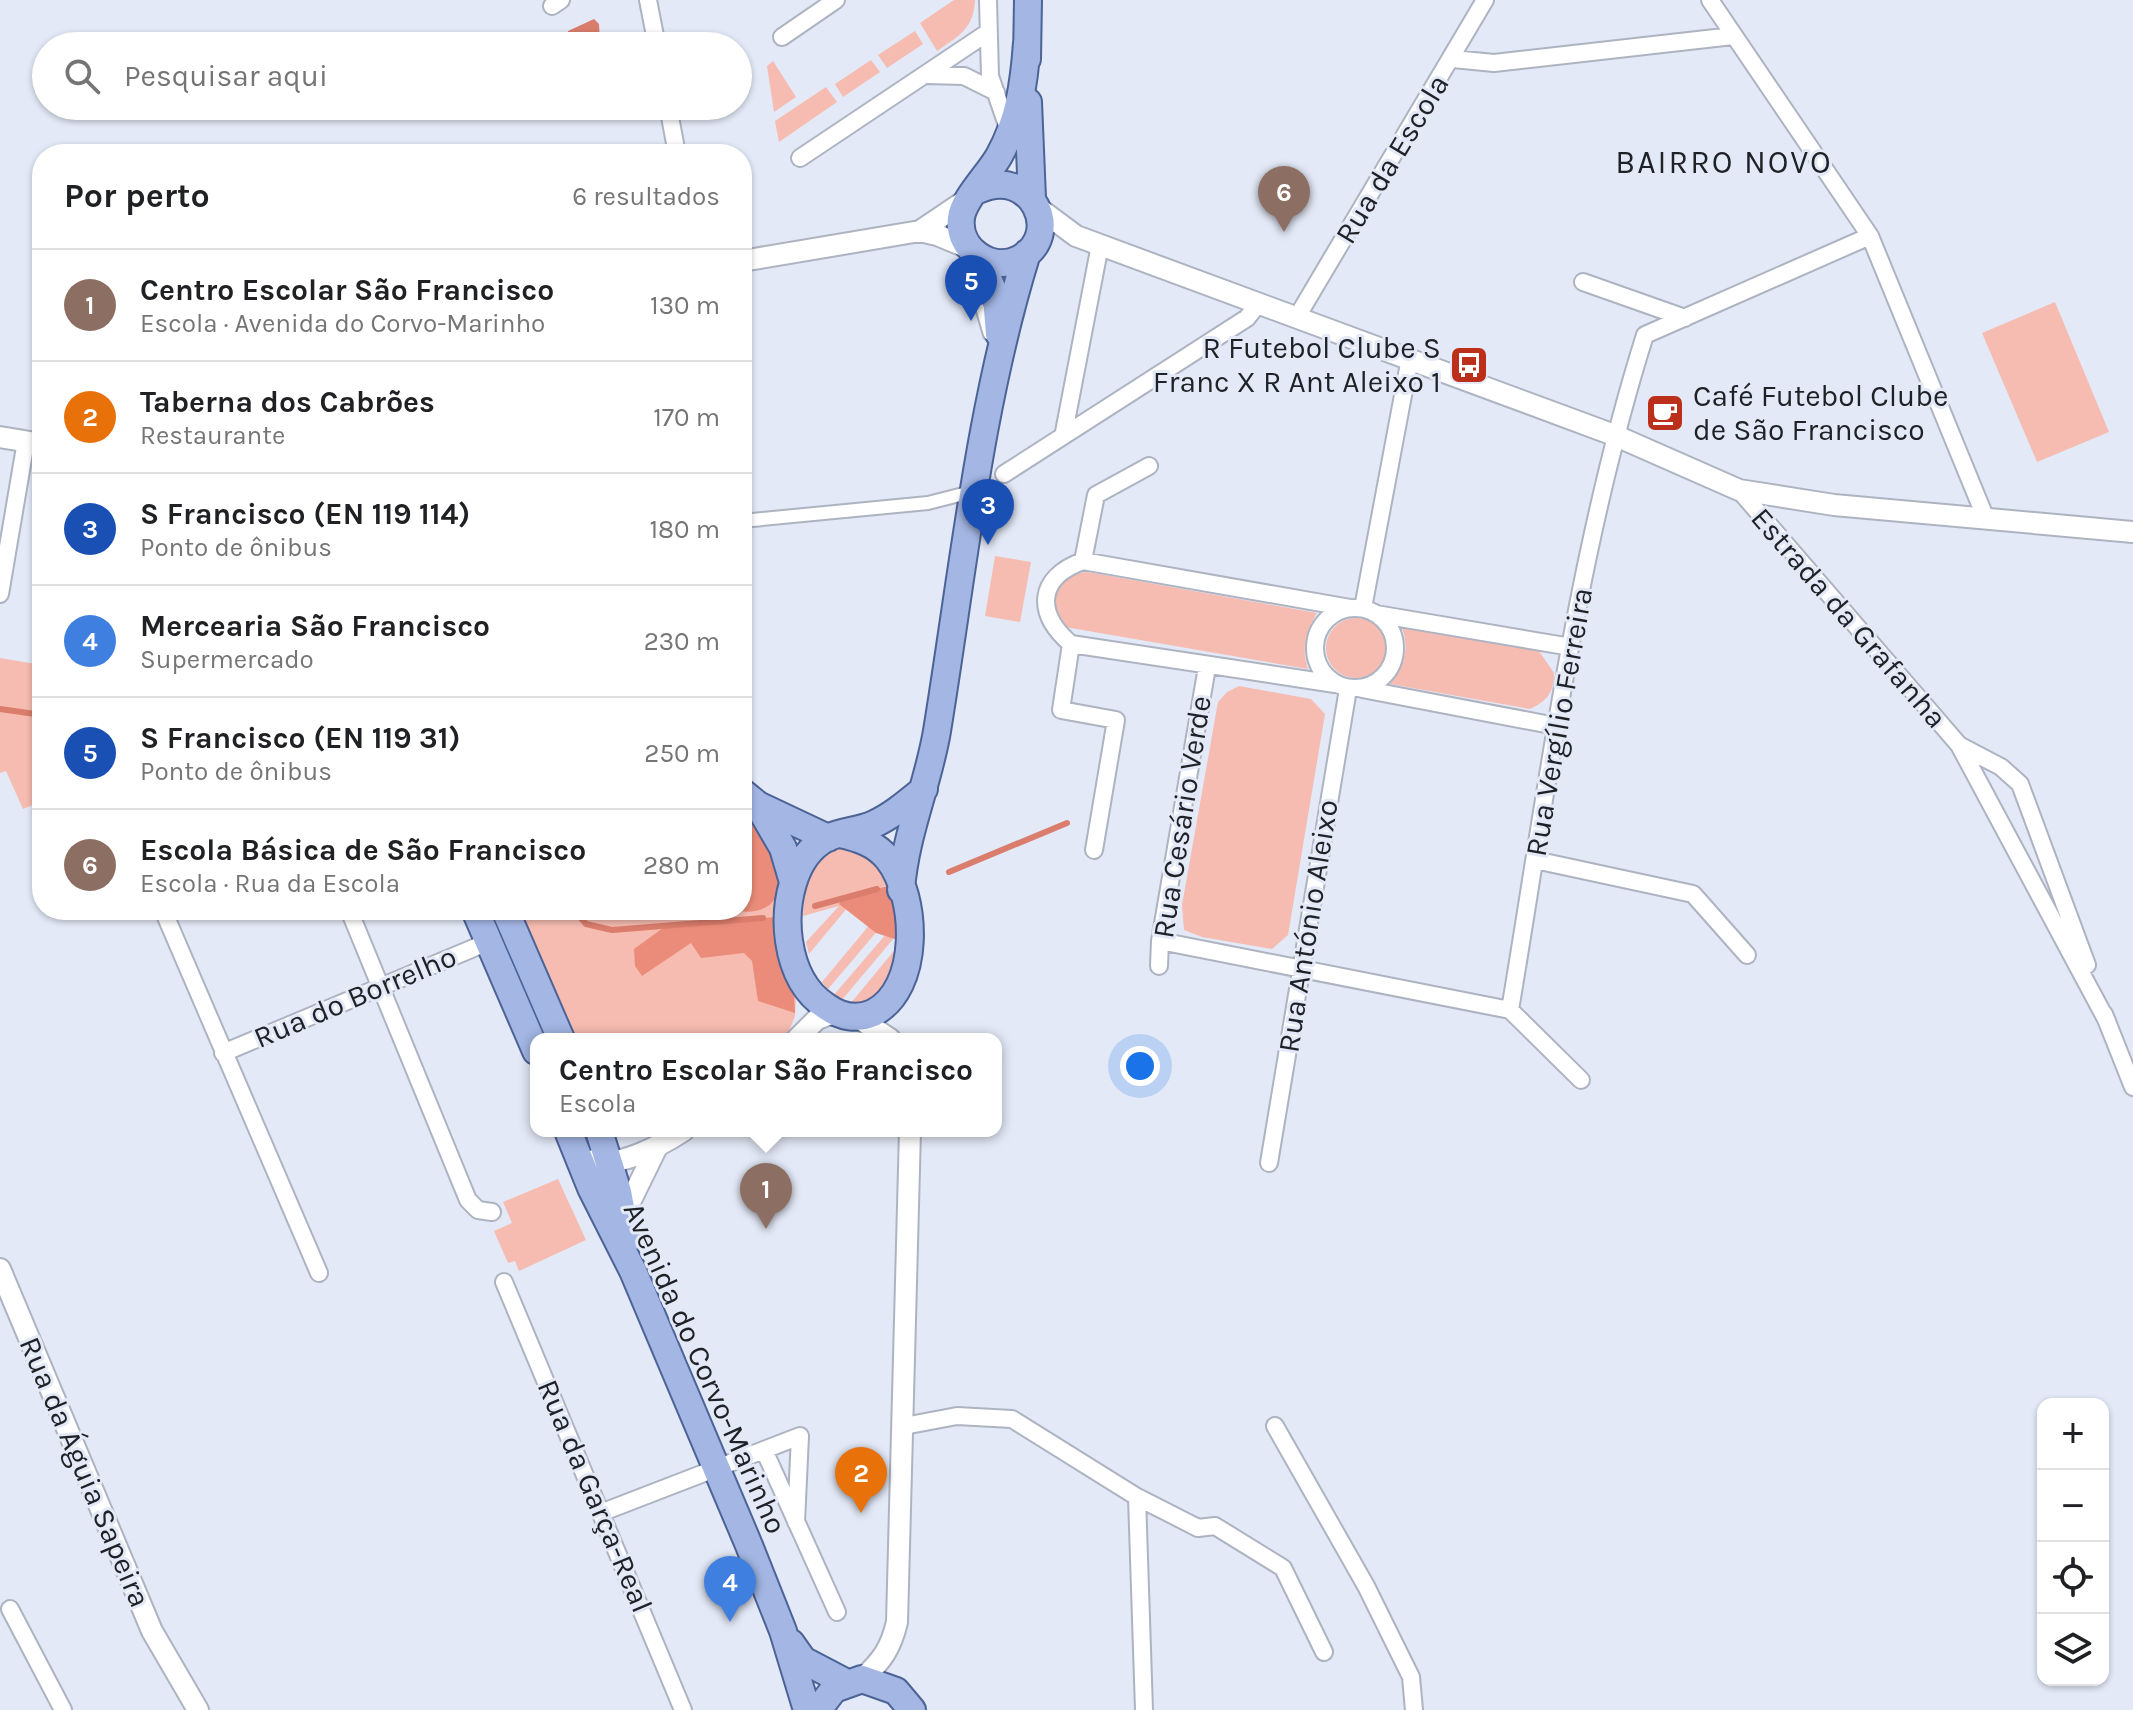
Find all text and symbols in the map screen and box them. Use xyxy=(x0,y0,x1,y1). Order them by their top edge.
search box xyxy=(32,32,752,120)
icon: search xyxy=(60,54,104,98)
text: Pesquisar aqui xyxy=(124,58,328,94)
street label: Rua da Escola xyxy=(1327,68,1457,250)
district label: BAIRRO NOVO xyxy=(1615,144,1833,181)
pin: 6 xyxy=(1258,166,1310,232)
text: Por perto xyxy=(64,176,210,216)
text: 6 resultados xyxy=(572,181,720,212)
pin: 5 xyxy=(945,255,997,321)
text: Centro Escolar São Francisco xyxy=(140,272,554,308)
text: 1 xyxy=(85,290,95,321)
text: 130 m xyxy=(650,290,720,321)
text: Escola · Avenida do Corvo-Marinho xyxy=(140,308,545,339)
place label: R Futebol Clube S Franc X R Ant Aleixo 1 xyxy=(1153,330,1441,400)
bus stop icon: R Futebol Clube S Franc X R Ant Aleixo 1 xyxy=(1448,344,1490,386)
place label: Café Futebol Clube de São Francisco xyxy=(1693,378,1948,448)
text: Taberna dos Cabrões xyxy=(140,384,435,420)
cafe icon: Café Futebol Clube de São Francisco xyxy=(1644,392,1686,434)
text: 2 xyxy=(82,402,98,433)
text: 170 m xyxy=(653,402,720,433)
text: Restaurante xyxy=(140,420,285,451)
pin: 3 xyxy=(962,479,1014,545)
text: S Francisco (EN 119 114) xyxy=(140,496,470,532)
street label: Estrada da Grafanha xyxy=(1743,500,1955,736)
text: 3 xyxy=(82,514,98,545)
text: 180 m xyxy=(650,514,720,545)
text: Ponto de ônibus xyxy=(140,532,332,563)
street label: Rua Vergílio Ferreira xyxy=(1518,585,1600,859)
text: Mercearia São Francisco xyxy=(140,608,490,644)
text: 4 xyxy=(82,626,98,657)
text: 230 m xyxy=(644,626,720,657)
text: Supermercado xyxy=(140,644,314,675)
street label: Rua Cesário Verde xyxy=(1145,693,1219,941)
text: S Francisco (EN 119 31) xyxy=(140,720,460,756)
text: 5 xyxy=(82,738,98,769)
text: 250 m xyxy=(644,738,720,769)
text: Ponto de ônibus xyxy=(140,756,332,787)
street label: Rua António Aleixo xyxy=(1270,797,1346,1055)
text: Escola Básica de São Francisco xyxy=(140,832,586,868)
text: 6 xyxy=(82,850,98,881)
text: 280 m xyxy=(643,850,720,881)
text: Escola · Rua da Escola xyxy=(140,868,400,899)
street label: Rua do Borrelho xyxy=(248,938,462,1056)
popup xyxy=(530,1033,1002,1137)
your location xyxy=(1120,1046,1160,1086)
text: Centro Escolar São Francisco xyxy=(559,1052,973,1088)
text: Escola xyxy=(559,1088,636,1119)
pin: 1 xyxy=(740,1163,792,1229)
street label: Avenida do Corvo-Marinho xyxy=(616,1197,794,1539)
street label: Rua da Águia Sapeira xyxy=(12,1331,158,1613)
street label: Rua da Garça-Real xyxy=(530,1374,660,1618)
map controls xyxy=(2037,1398,2109,1686)
button: + xyxy=(2037,1398,2109,1470)
pin: 2 xyxy=(835,1447,887,1513)
button: − xyxy=(2037,1470,2109,1542)
button: locate xyxy=(2037,1542,2109,1614)
pin: 4 xyxy=(704,1556,756,1622)
button: layers xyxy=(2037,1614,2109,1686)

